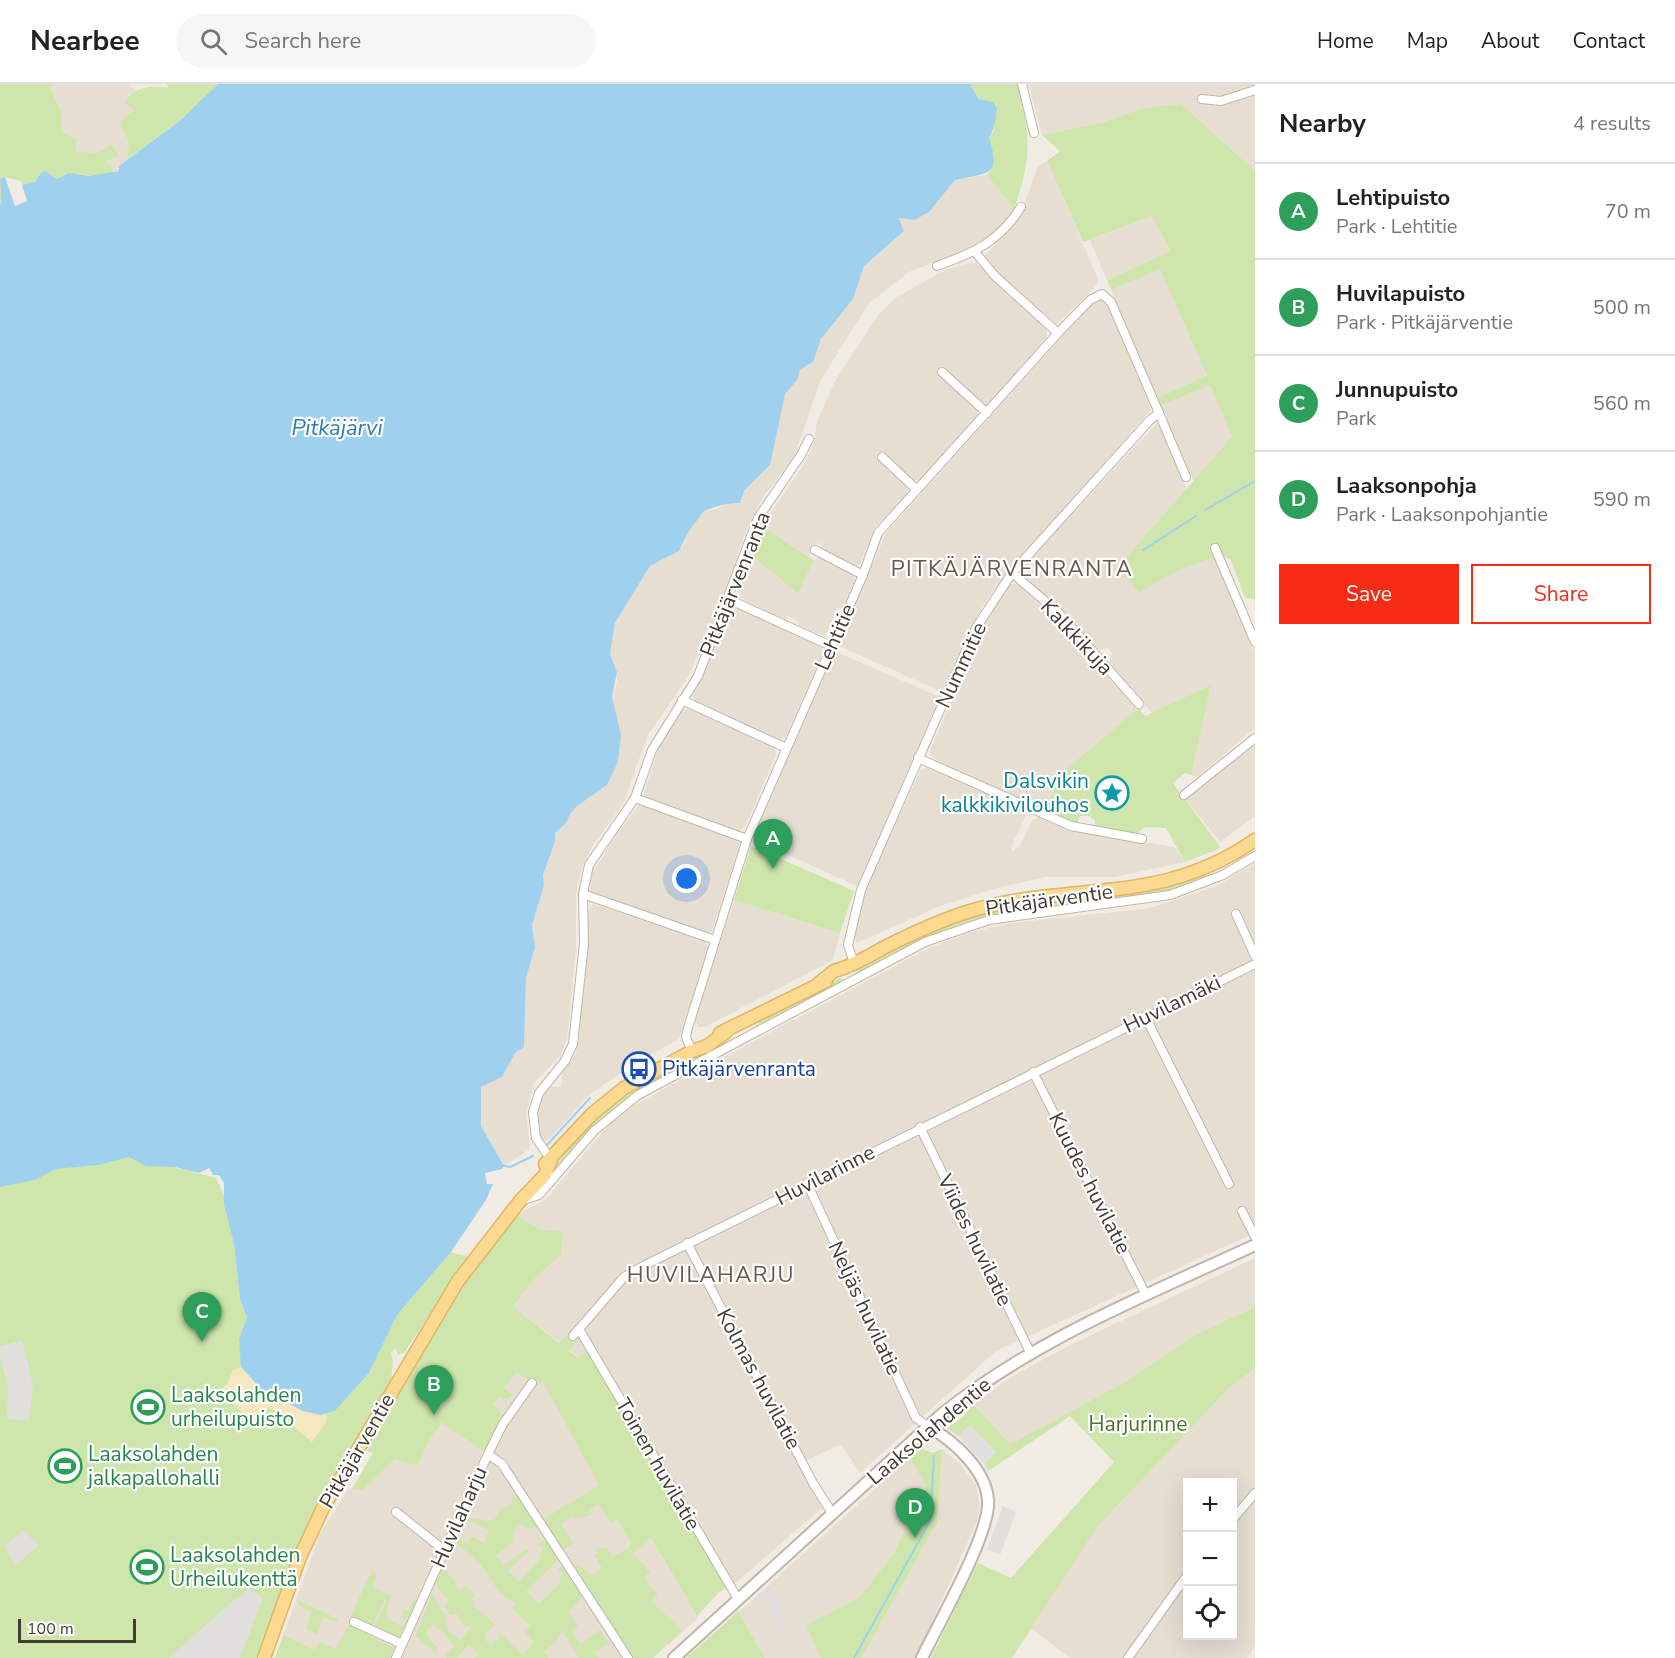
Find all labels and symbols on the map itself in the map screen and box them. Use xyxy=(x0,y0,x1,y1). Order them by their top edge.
water label: Pitkäjärvi xyxy=(291,413,383,443)
street label: Pitkäjärvenranta xyxy=(693,507,777,661)
district label: PITKÄJÄRVENRANTA xyxy=(891,554,1133,584)
street label: Kalkkikuja xyxy=(1034,593,1120,681)
street label: Lehtitie xyxy=(808,599,862,675)
street label: Nummitie xyxy=(929,618,993,712)
place label: Dalsvikin kalkkikivilouhos xyxy=(941,767,1089,819)
place icon: Dalsvikin kalkkikivilouhos xyxy=(1094,775,1130,811)
pin: A xyxy=(754,820,792,869)
your location xyxy=(672,864,701,893)
street label: Pitkäjärventie xyxy=(983,877,1115,923)
street label: Huvilamäki xyxy=(1119,968,1225,1040)
bus stop icon: Pitkäjärvenranta xyxy=(621,1051,657,1087)
place label: Pitkäjärvenranta xyxy=(662,1055,816,1083)
street label: Kuudes huvilatie xyxy=(1042,1107,1138,1259)
street label: Huvilarinne xyxy=(770,1138,880,1212)
street label: Viides huvilatie xyxy=(931,1169,1019,1311)
street label: Neljäs huvilatie xyxy=(822,1237,908,1379)
district label: HUVILAHARJU xyxy=(627,1260,795,1290)
pin: C xyxy=(182,1292,222,1342)
street label: Kolmas huvilatie xyxy=(710,1304,808,1454)
pin: B xyxy=(414,1366,454,1415)
street label: Laaksolahdentie xyxy=(861,1371,997,1491)
place label: Laaksolahden urheilupuisto xyxy=(171,1381,301,1433)
street label: Pitkäjärventie xyxy=(313,1388,401,1514)
sports icon: Laaksolahden urheilupuisto xyxy=(130,1389,166,1425)
street label: Toinen huvilatie xyxy=(609,1393,707,1535)
park label: Harjurinne xyxy=(1089,1410,1187,1438)
place label: Laaksolahden jalkapallohalli xyxy=(86,1440,220,1492)
sports icon: Laaksolahden jalkapallohalli xyxy=(47,1448,83,1484)
street label: Huvilaharju xyxy=(424,1462,494,1572)
pin: D xyxy=(896,1488,934,1538)
place label: Laaksolahden Urheilukenttä xyxy=(170,1541,300,1593)
sports icon: Laaksolahden Urheilukenttä xyxy=(129,1549,165,1585)
scale bar xyxy=(18,1616,136,1644)

